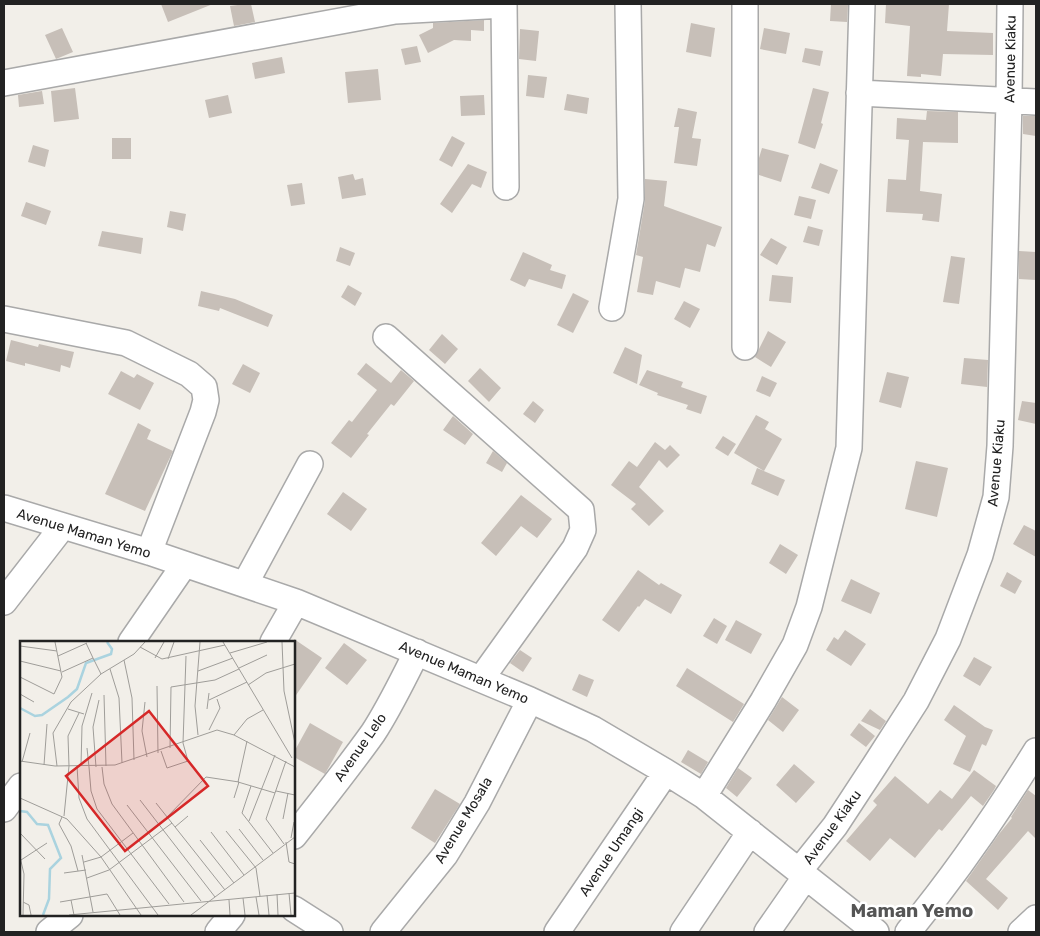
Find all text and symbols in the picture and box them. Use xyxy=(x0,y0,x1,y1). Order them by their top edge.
street label: Avenue Kiaku xyxy=(1001,15,1020,103)
street label: Avenue Kiaku xyxy=(984,419,1009,507)
street label: Avenue Maman Yemo xyxy=(15,505,153,562)
street label: Avenue Maman Yemo xyxy=(396,637,531,707)
inset map xyxy=(20,641,295,916)
street label: Avenue Lelo xyxy=(331,710,390,785)
street label: Avenue Mosala xyxy=(431,774,496,866)
street label: Avenue Kiaku xyxy=(800,787,865,868)
street label: Avenue Umangi xyxy=(576,805,647,900)
district label: Maman Yemo xyxy=(851,899,973,922)

